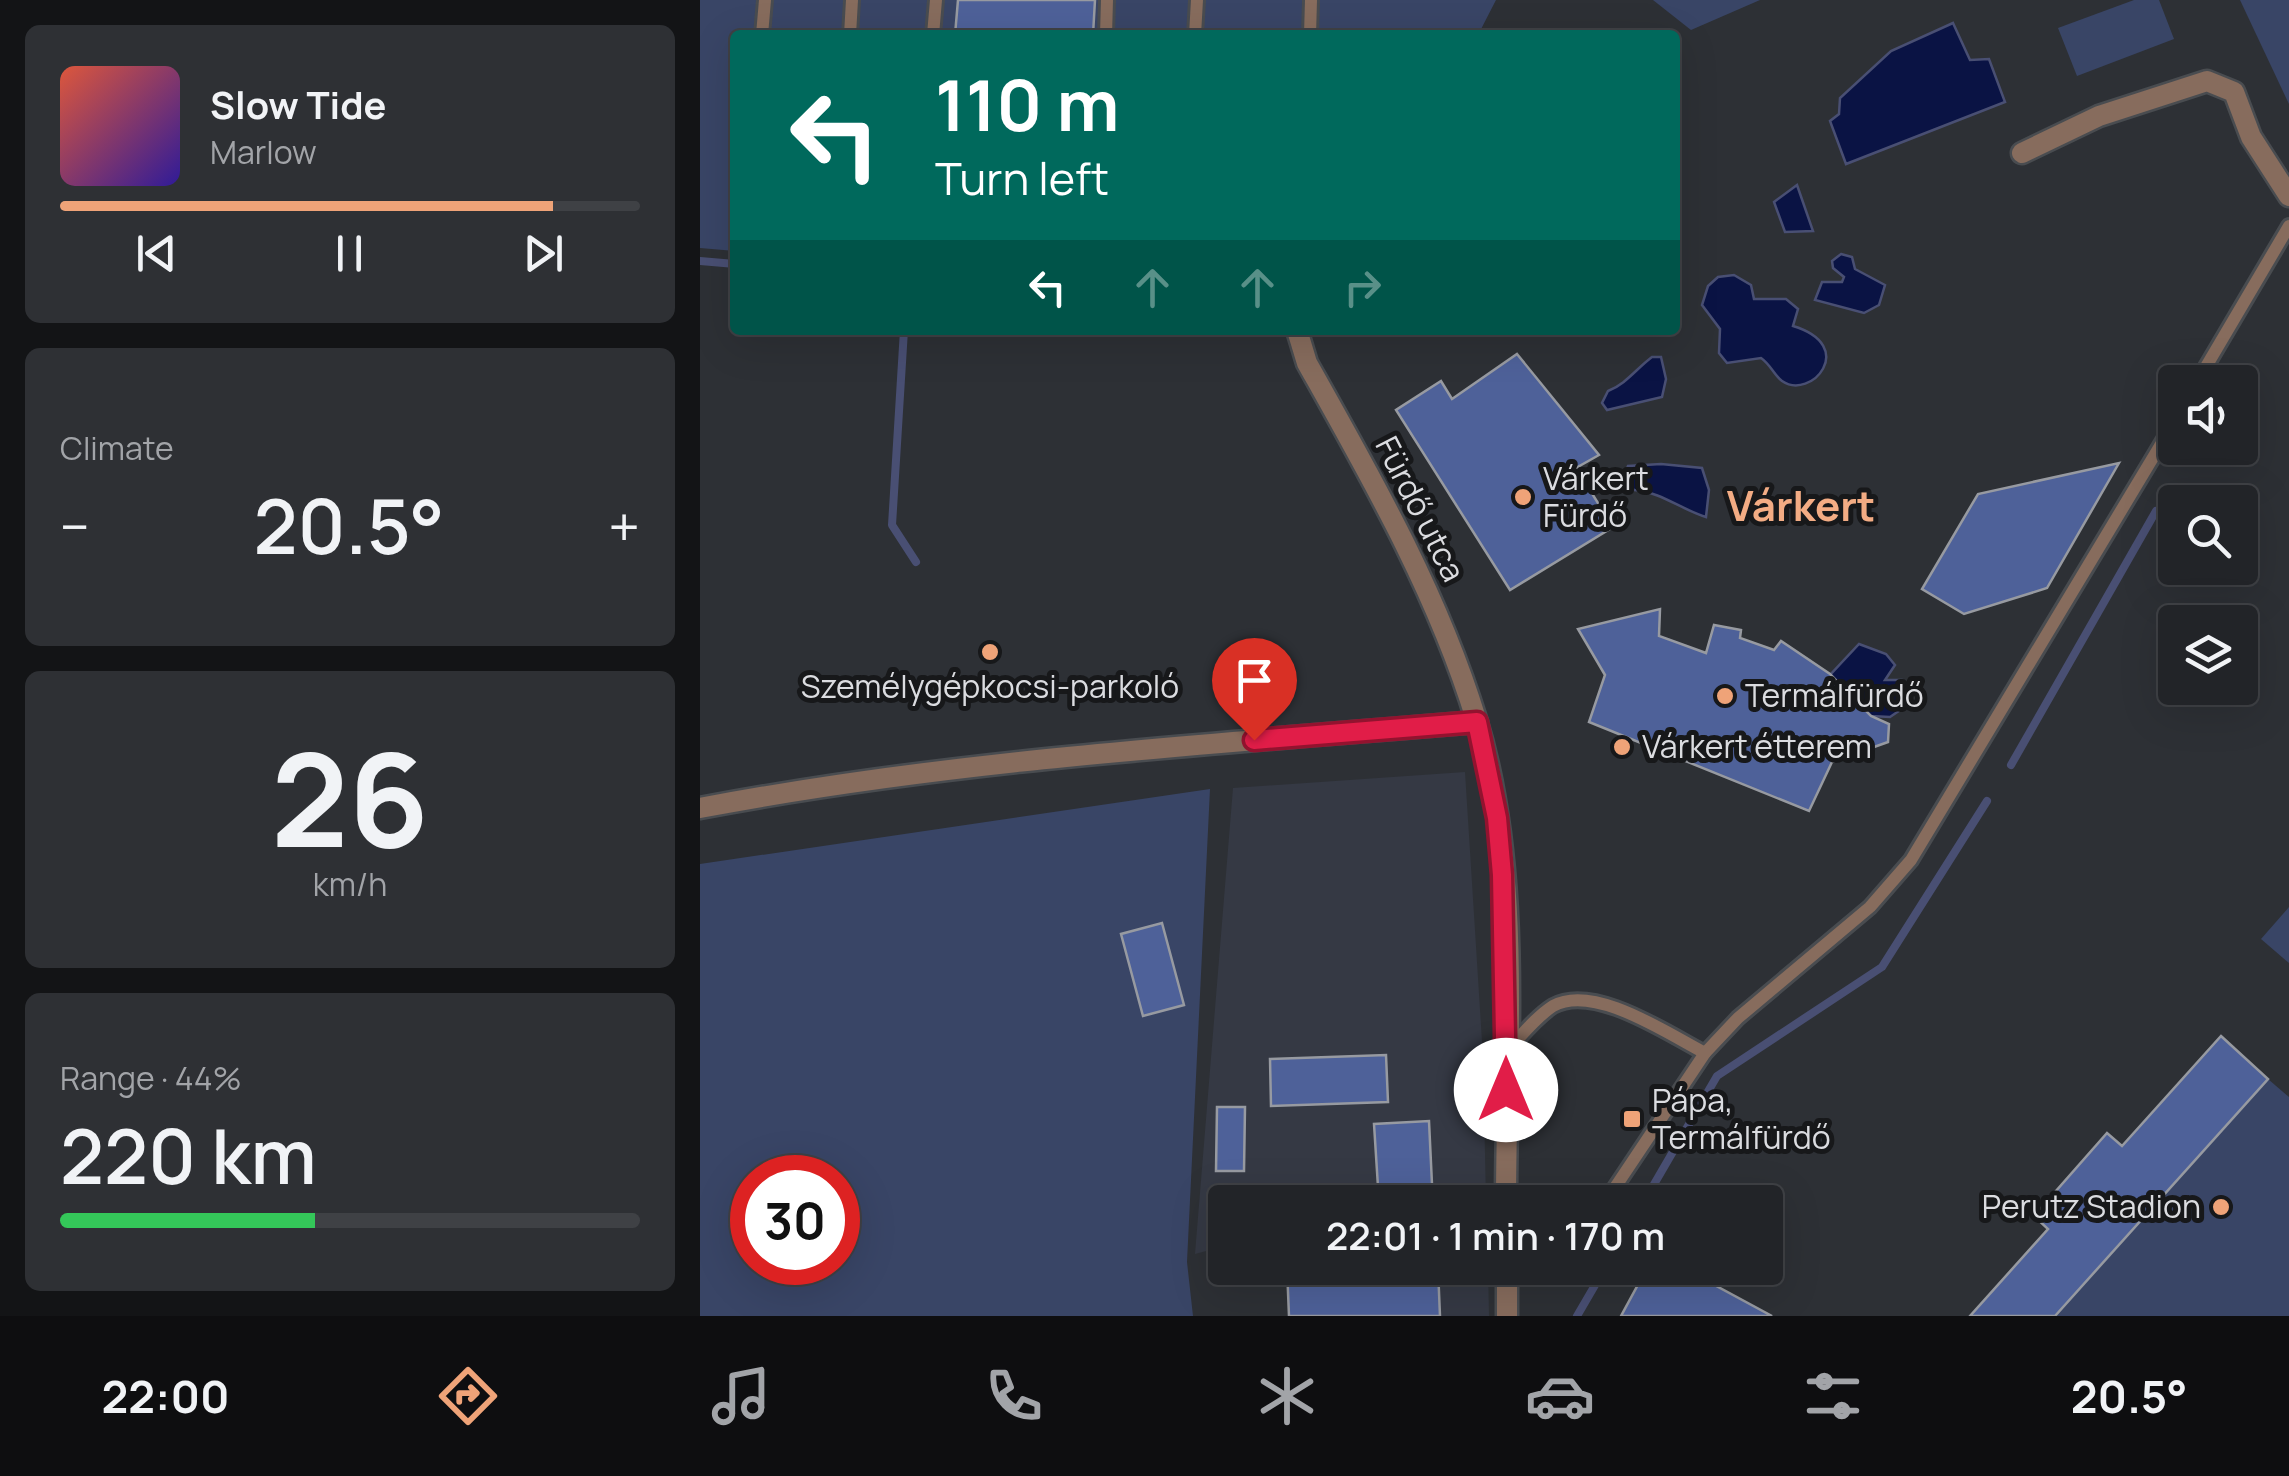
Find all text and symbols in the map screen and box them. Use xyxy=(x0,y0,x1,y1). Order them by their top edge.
text: 110 m xyxy=(935,56,1119,152)
icon: left xyxy=(770,70,900,200)
text: Slow Tide xyxy=(210,78,387,130)
text: Marlow xyxy=(210,130,317,174)
text: Turn left xyxy=(935,147,1109,209)
icon: previous xyxy=(129,226,184,281)
icon: pause xyxy=(322,226,377,281)
icon: next xyxy=(516,226,571,281)
icon: left xyxy=(1020,260,1075,315)
icon: ahead xyxy=(1125,260,1180,315)
icon: ahead xyxy=(1230,260,1285,315)
icon: right xyxy=(1335,260,1390,315)
map controls xyxy=(2158,365,2258,705)
button: sound xyxy=(2158,365,2258,465)
text: Climate xyxy=(60,426,174,470)
street label: Fürdő utca xyxy=(1366,429,1476,589)
place label: Várkert Fürdő xyxy=(1543,456,1649,537)
text: 20.5° xyxy=(253,474,445,577)
district label: Várkert xyxy=(1727,476,1875,534)
button: search xyxy=(2158,485,2258,585)
marker: Várkert Fürdő xyxy=(1512,486,1534,508)
text: − xyxy=(60,488,90,564)
text: + xyxy=(608,488,640,564)
button: layers xyxy=(2158,605,2258,705)
pin xyxy=(1212,638,1297,741)
marker: Személygépkocsi-parkoló xyxy=(979,641,1001,663)
icon: arrive xyxy=(1227,653,1282,708)
place label: Személygépkocsi-parkoló xyxy=(801,664,1179,708)
place label: Termálfürdő xyxy=(1745,673,1924,717)
marker: Termálfürdő xyxy=(1714,685,1736,707)
text: 26 xyxy=(271,708,429,886)
place label: Várkert étterem xyxy=(1642,724,1872,768)
marker: Várkert étterem xyxy=(1611,736,1633,758)
text: km/h xyxy=(313,862,387,906)
position arrow xyxy=(1454,1038,1558,1142)
text: Range · 44% xyxy=(60,1056,242,1100)
place label: Pápa, Termálfürdő xyxy=(1652,1078,1831,1159)
text: 220 km xyxy=(60,1104,317,1207)
marker: Pápa, Termálfürdő xyxy=(1621,1108,1643,1130)
speed limit sign: 30 xyxy=(730,1155,860,1285)
place label: Perutz Stadion xyxy=(1982,1184,2201,1228)
marker: Perutz Stadion xyxy=(2210,1196,2232,1218)
text: 22:01 · 1 min · 170 m xyxy=(1326,1209,1665,1261)
icon: directions xyxy=(433,1361,503,1431)
icon: music xyxy=(706,1361,776,1431)
icon: phone xyxy=(979,1361,1049,1431)
icon: climate xyxy=(1252,1361,1322,1431)
icon: car xyxy=(1525,1361,1595,1431)
icon: filters xyxy=(1798,1361,1868,1431)
text: 22:00 xyxy=(102,1365,230,1427)
text: 20.5° xyxy=(2071,1365,2187,1427)

